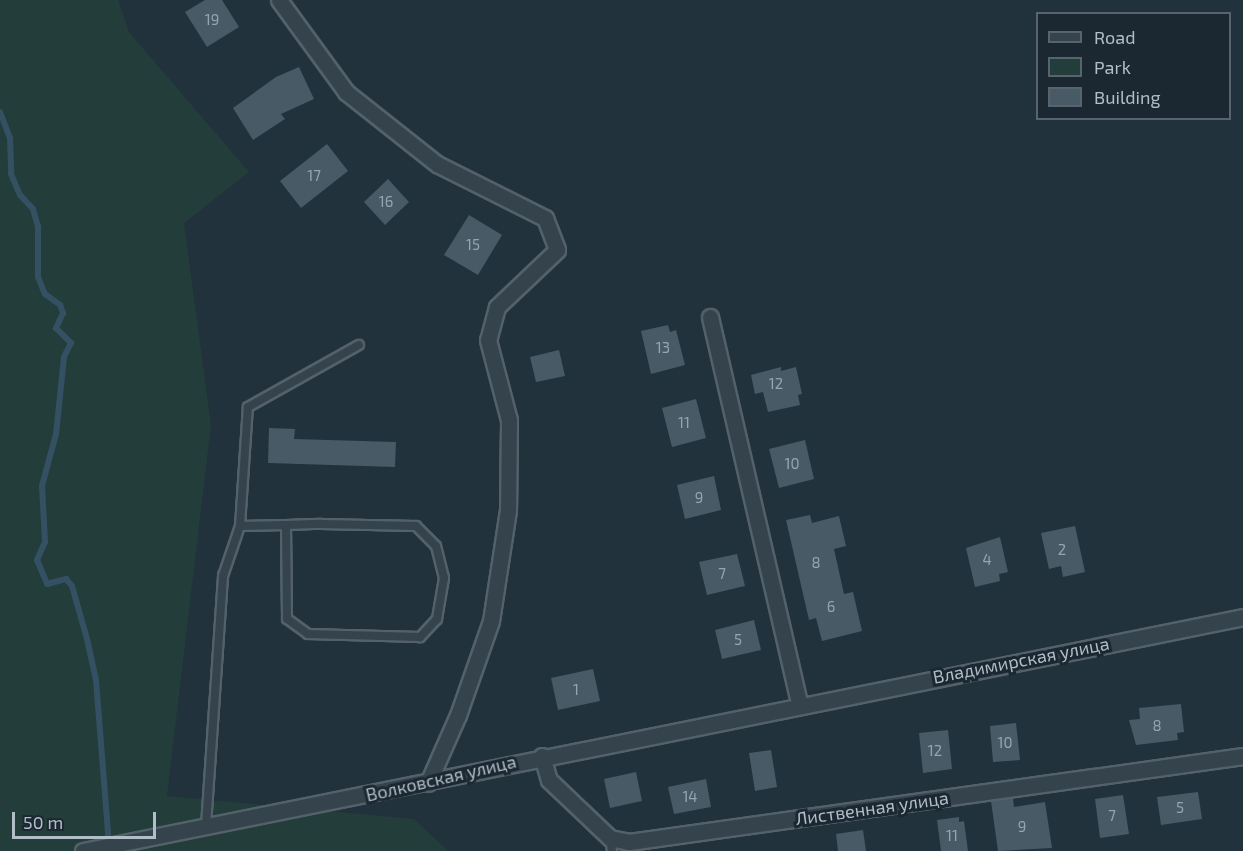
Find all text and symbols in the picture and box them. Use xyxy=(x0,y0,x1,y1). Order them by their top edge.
house number: 19 xyxy=(205,11,219,29)
legend xyxy=(1036,12,1231,120)
text: Road xyxy=(1094,26,1135,48)
text: Park xyxy=(1094,56,1131,78)
text: Building xyxy=(1094,86,1161,108)
house number: 17 xyxy=(307,167,321,185)
house number: 16 xyxy=(379,193,393,211)
house number: 15 xyxy=(466,236,480,254)
house number: 13 xyxy=(656,339,670,357)
house number: 12 xyxy=(769,375,783,393)
house number: 11 xyxy=(678,414,690,432)
house number: 10 xyxy=(784,455,800,473)
house number: 9 xyxy=(695,489,703,507)
house number: 2 xyxy=(1058,541,1066,559)
house number: 4 xyxy=(982,551,992,569)
house number: 8 xyxy=(811,554,821,572)
house number: 7 xyxy=(718,565,726,583)
house number: 6 xyxy=(827,598,835,616)
house number: 5 xyxy=(734,631,742,649)
street label: Владимирская улица xyxy=(931,632,1111,688)
house number: 1 xyxy=(573,681,579,699)
house number: 8 xyxy=(1152,717,1162,735)
house number: 10 xyxy=(997,734,1013,752)
house number: 12 xyxy=(928,742,942,760)
street label: Волковская улица xyxy=(364,750,518,806)
street label: Лиственная улица xyxy=(794,787,950,829)
house number: 14 xyxy=(682,788,698,806)
house number: 5 xyxy=(1176,799,1184,817)
scale bar xyxy=(15,800,159,838)
house number: 7 xyxy=(1108,807,1116,825)
text: 50 m xyxy=(23,811,63,833)
house number: 9 xyxy=(1018,818,1026,836)
house number: 11 xyxy=(946,827,958,845)

